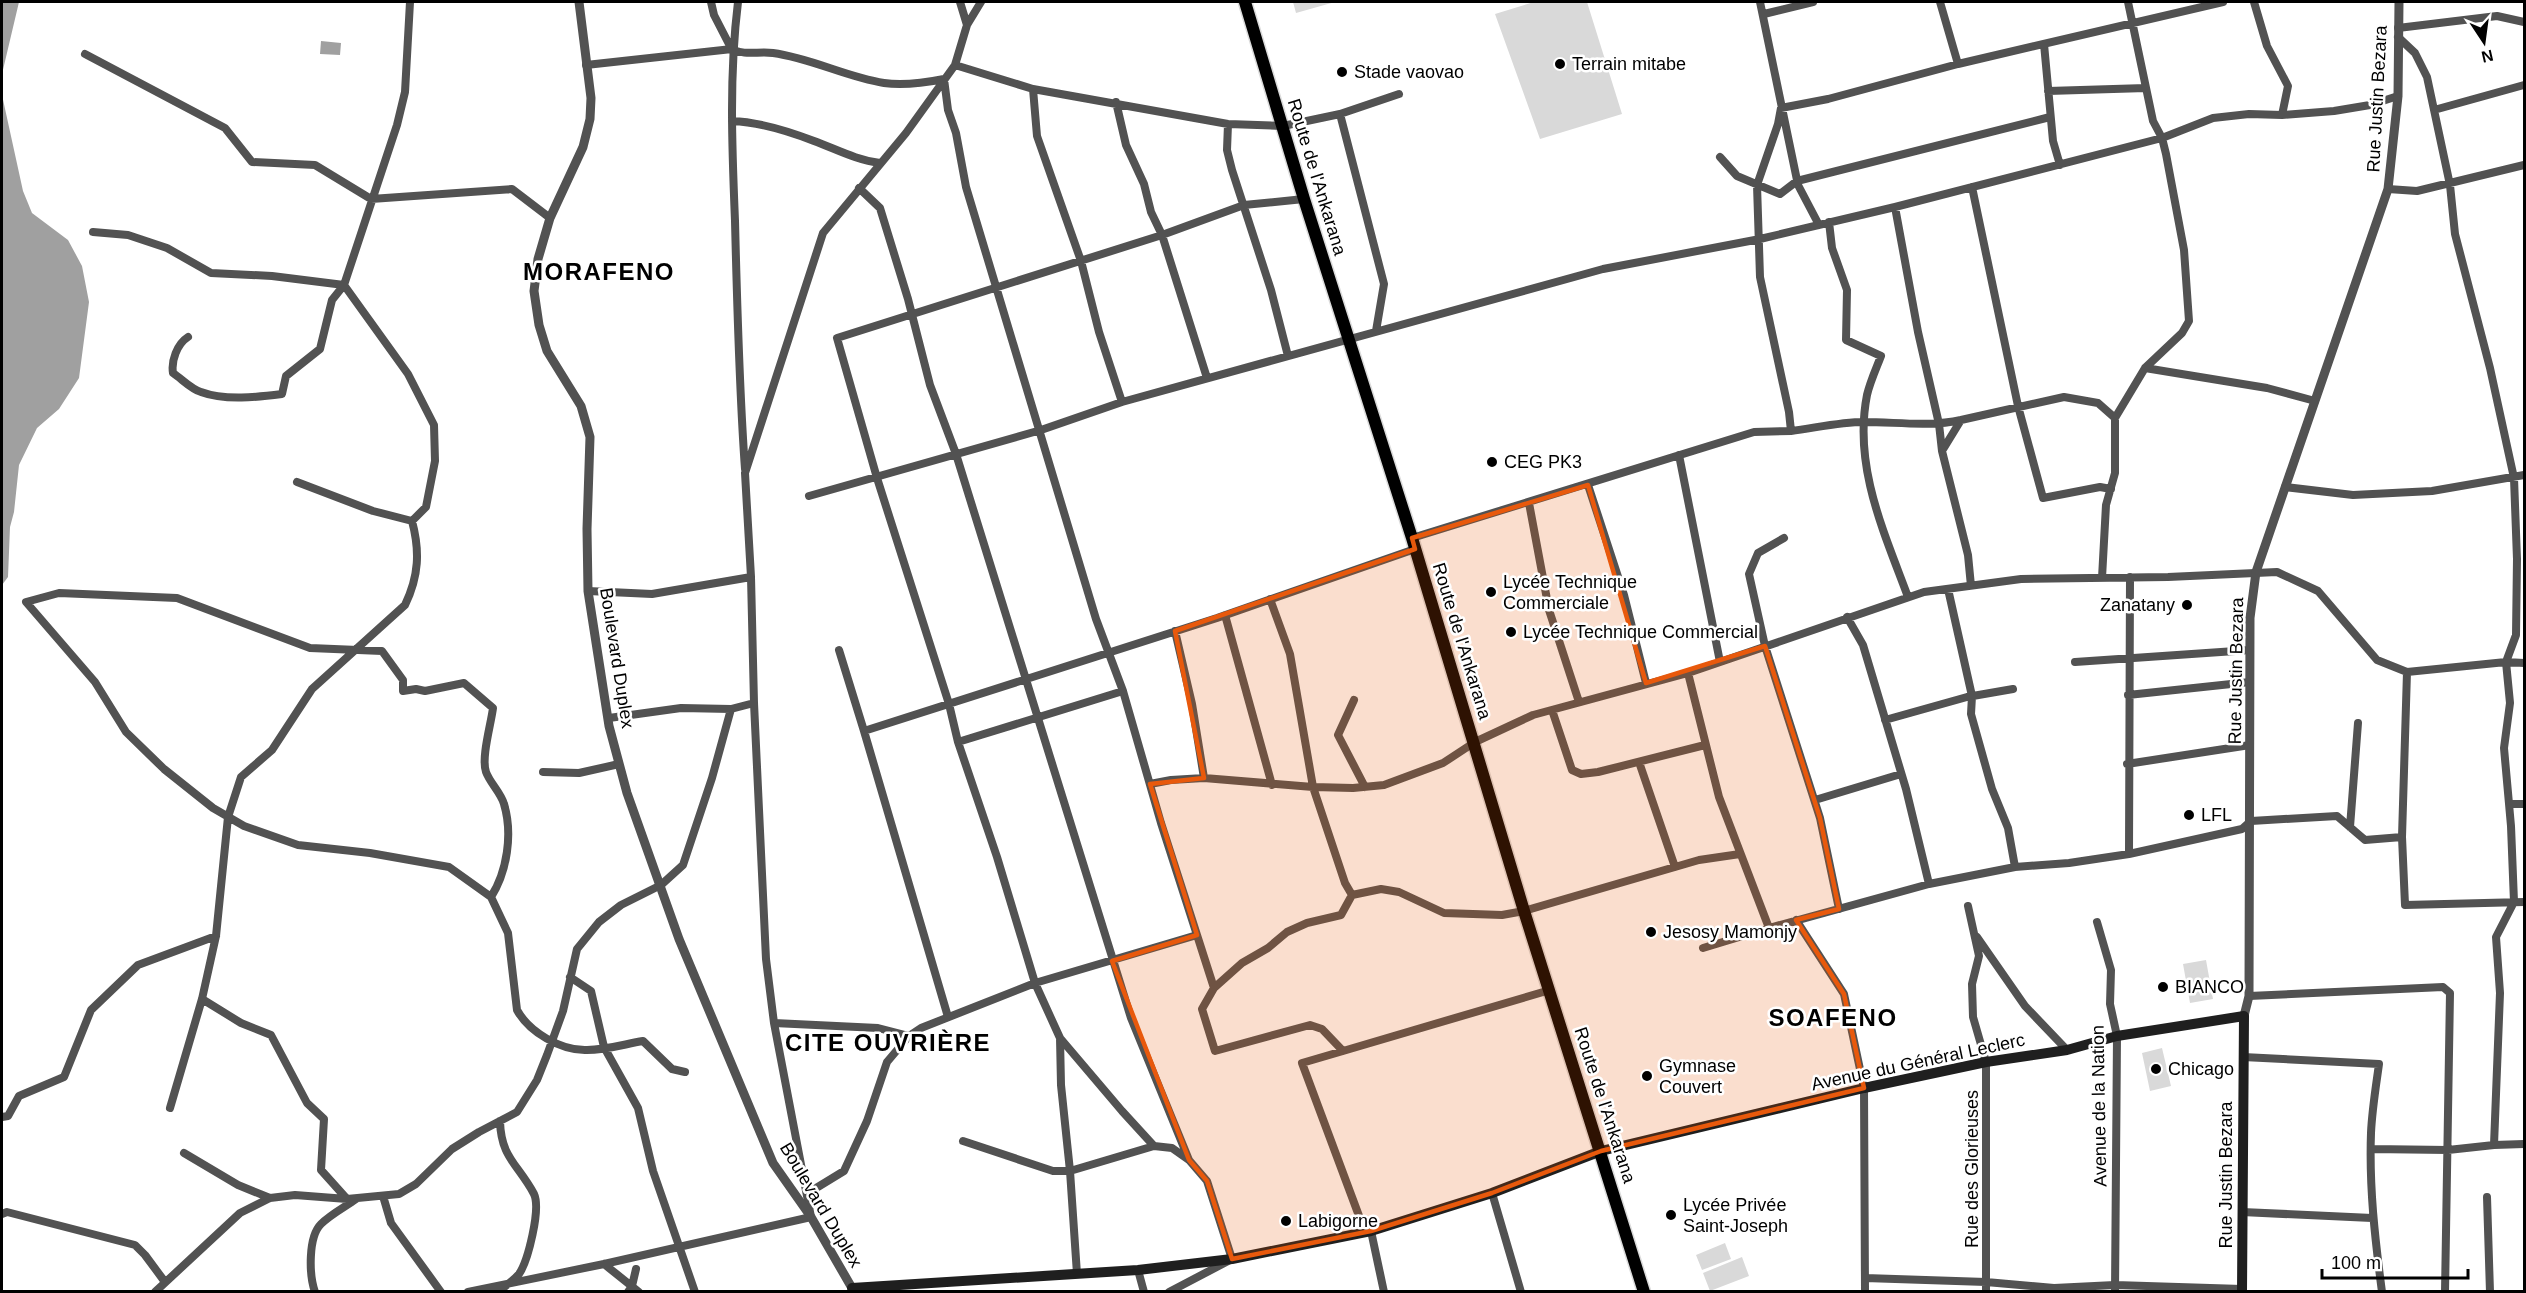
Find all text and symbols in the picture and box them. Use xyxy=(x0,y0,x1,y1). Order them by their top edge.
north arrow xyxy=(2454,12,2514,72)
street label: Rue Justin Bezara xyxy=(2363,24,2391,173)
text: N xyxy=(2480,47,2495,66)
place label: Terrain mitabe xyxy=(1572,54,1686,74)
marker: Terrain mitabe xyxy=(1553,57,1567,71)
place label: Stade vaovao xyxy=(1354,62,1464,82)
marker: Stade vaovao xyxy=(1335,65,1349,79)
street label: Route de l'Ankarana xyxy=(1284,96,1351,259)
district label: MORAFENO xyxy=(523,258,675,285)
place label: CEG PK3 xyxy=(1504,452,1582,472)
marker: CEG PK3 xyxy=(1485,455,1499,469)
street label: Route de l'Ankarana xyxy=(1429,560,1496,723)
place label: Lycée Technique Commerciale xyxy=(1503,572,1637,613)
marker: Lycée Technique Commerciale xyxy=(1484,585,1498,599)
street label: Boulevard Duplex xyxy=(596,586,638,730)
place label: Zanatany xyxy=(2100,595,2175,615)
street label: Rue Justin Bezara xyxy=(2225,596,2247,745)
marker: Zanatany xyxy=(2180,598,2194,612)
place label: Lycée Technique Commercial xyxy=(1523,622,1758,642)
marker: Lycée Technique Commercial xyxy=(1504,625,1518,639)
place label: LFL xyxy=(2201,805,2232,825)
marker: LFL xyxy=(2182,808,2196,822)
place label: Jesosy Mamonjy xyxy=(1663,922,1797,942)
marker: Jesosy Mamonjy xyxy=(1644,925,1658,939)
place label: BIANCO xyxy=(2175,977,2244,997)
marker: BIANCO xyxy=(2156,980,2170,994)
district label: SOAFENO xyxy=(1768,1004,1898,1031)
street label: Route de l'Ankarana xyxy=(1570,1025,1640,1186)
street label: Avenue de la Nation xyxy=(2088,1025,2110,1187)
district label: CITE OUVRIÈRE xyxy=(785,1029,991,1056)
street label: Avenue du Général Leclerc xyxy=(1809,1030,2027,1094)
place label: Gymnase Couvert xyxy=(1659,1056,1736,1097)
place label: Chicago xyxy=(2168,1059,2234,1079)
marker: Chicago xyxy=(2149,1062,2163,1076)
marker: Gymnase Couvert xyxy=(1640,1069,1654,1083)
street label: Rue des Glorieuses xyxy=(1962,1090,1982,1248)
street label: Rue Justin Bezara xyxy=(2216,1100,2236,1249)
street label: Boulevard Duplex xyxy=(776,1139,866,1271)
place label: Lycée Privée Saint-Joseph xyxy=(1683,1195,1788,1236)
marker: Lycée Privée Saint-Joseph xyxy=(1664,1208,1678,1222)
place label: Labigorne xyxy=(1298,1211,1378,1231)
marker: Labigorne xyxy=(1279,1214,1293,1228)
scale bar xyxy=(2322,1242,2468,1280)
text: 100 m xyxy=(2331,1253,2381,1273)

